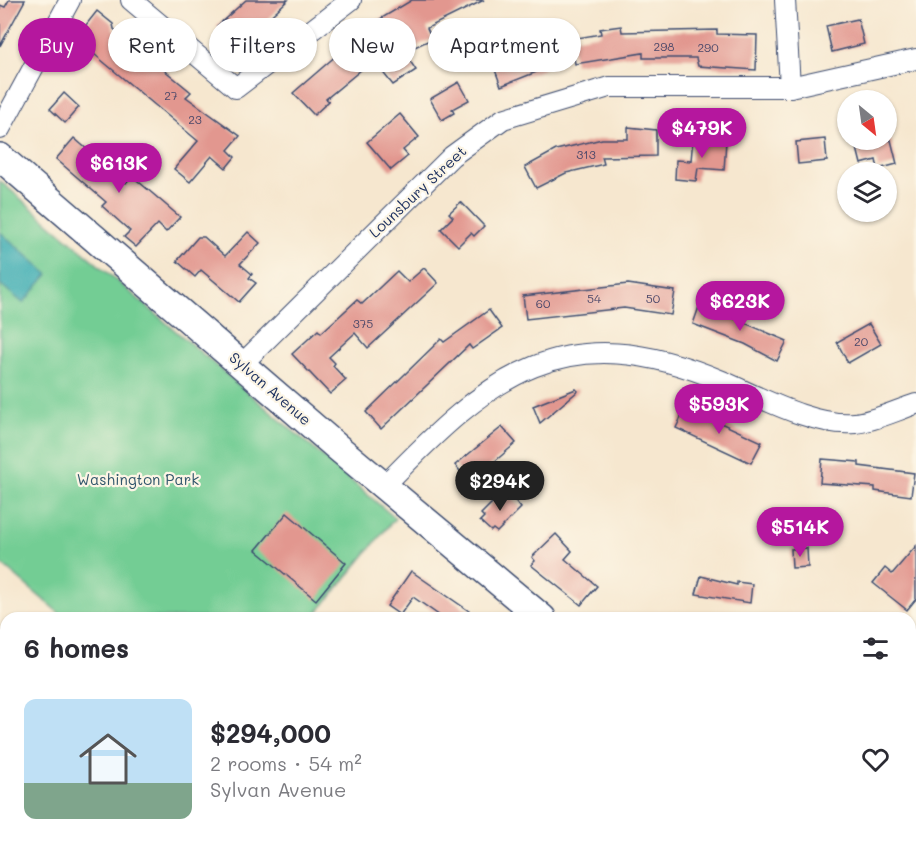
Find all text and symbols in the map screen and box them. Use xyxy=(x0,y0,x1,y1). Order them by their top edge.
chip: Buy xyxy=(18,18,96,72)
chip: Rent xyxy=(108,18,197,72)
chip: Filters xyxy=(209,18,317,72)
chip: New xyxy=(329,18,416,72)
chip: Apartment xyxy=(428,18,581,72)
house number: 298 xyxy=(653,38,675,54)
house number: 290 xyxy=(697,39,719,55)
house number: 27 xyxy=(164,87,178,103)
north arrow xyxy=(837,90,897,150)
map controls xyxy=(837,90,897,222)
pin: $479K xyxy=(660,108,744,159)
house number: 23 xyxy=(188,111,202,127)
text: $479K xyxy=(671,114,733,140)
street label: Lounsbury Street xyxy=(364,141,470,242)
pin: $613K xyxy=(77,143,161,194)
house number: 313 xyxy=(576,146,596,162)
text: $613K xyxy=(90,149,148,175)
button: layers xyxy=(837,162,897,222)
pin: $623K xyxy=(698,281,782,332)
text: $623K xyxy=(710,287,770,313)
house number: 54 xyxy=(587,290,601,306)
house number: 50 xyxy=(646,290,661,306)
house number: 60 xyxy=(536,295,551,311)
house number: 375 xyxy=(353,315,373,331)
house number: 20 xyxy=(854,333,869,349)
street label: Sylvan Avenue xyxy=(225,347,316,429)
pin: $593K xyxy=(677,384,761,435)
text: $593K xyxy=(688,390,750,416)
pin: $294K xyxy=(458,461,542,512)
text: $294K xyxy=(469,467,531,493)
park label: Washington Park xyxy=(77,469,199,489)
pin: $514K xyxy=(758,507,842,558)
text: $514K xyxy=(771,513,829,539)
text: 6 homes xyxy=(24,631,129,665)
icon: filters xyxy=(859,632,892,665)
text: $294,000 xyxy=(210,716,331,750)
icon: home xyxy=(72,723,144,795)
icon: heart xyxy=(859,743,892,776)
text: 2 rooms · 54 m² xyxy=(210,750,362,776)
text: Sylvan Avenue xyxy=(210,776,346,802)

